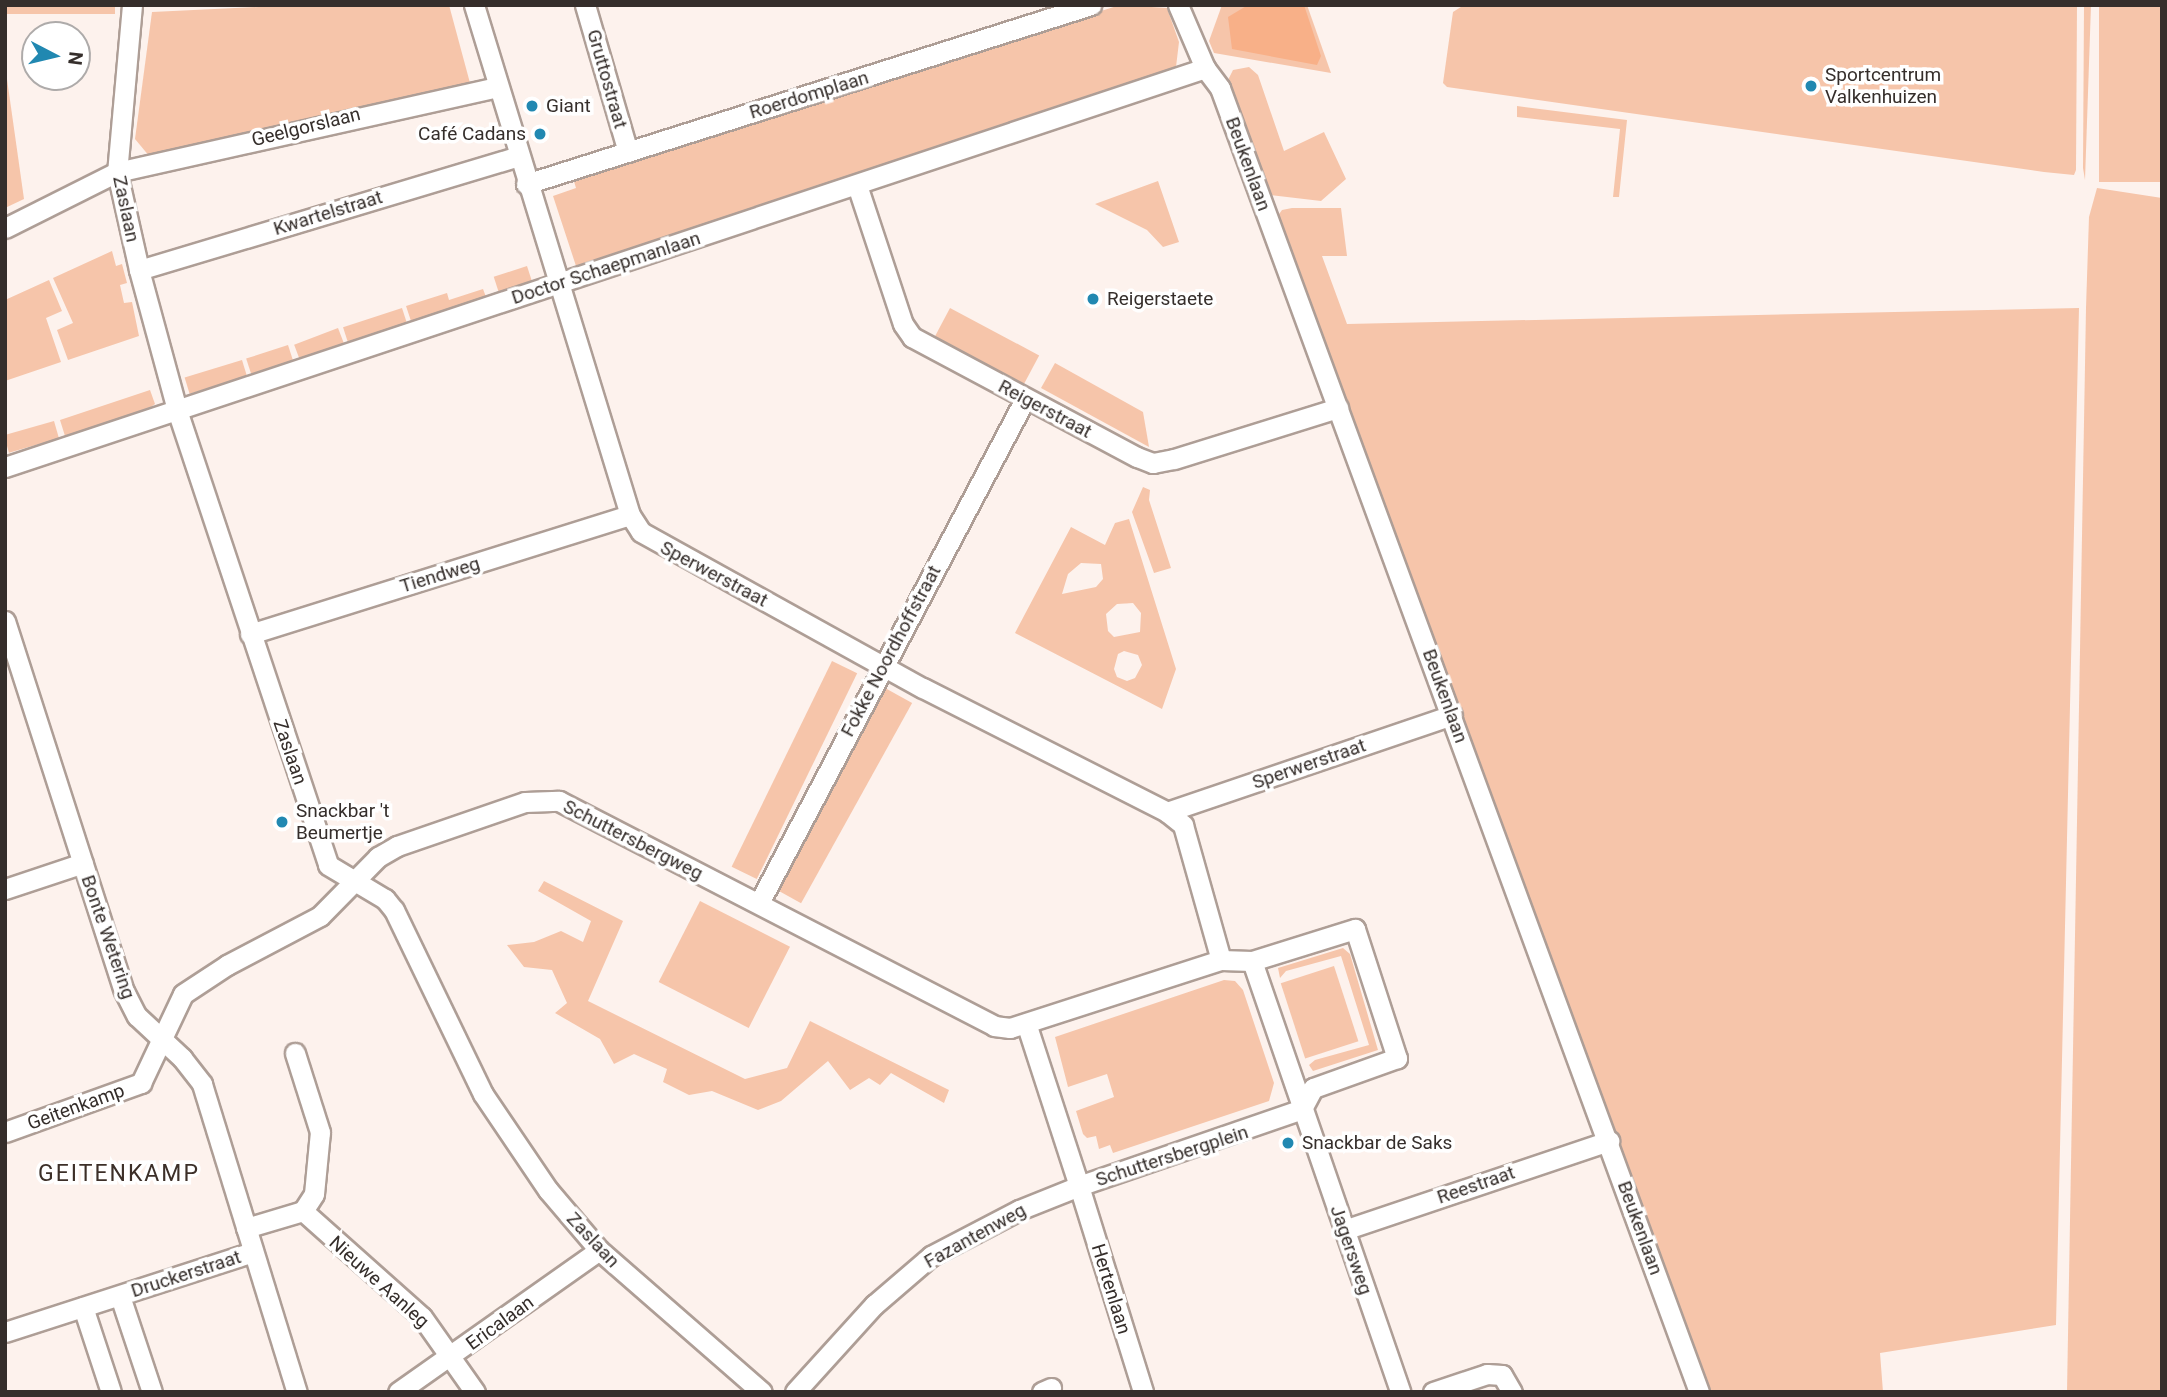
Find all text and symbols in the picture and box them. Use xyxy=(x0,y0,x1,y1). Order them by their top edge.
north arrow xyxy=(21,21,91,91)
street label: Gruttostraat xyxy=(582,27,632,131)
text: N xyxy=(63,50,88,66)
place label: Sportcentrum Valkenhuizen xyxy=(1825,64,1941,108)
street label: Roerdomplaan xyxy=(747,66,871,124)
marker: Sportcentrum Valkenhuizen xyxy=(1803,78,1819,94)
place label: Giant xyxy=(546,95,591,117)
marker: Giant xyxy=(524,98,540,114)
street label: Geelgorslaan xyxy=(249,102,363,152)
street label: Beukenlaan xyxy=(1220,114,1276,214)
place label: Café Cadans xyxy=(418,123,526,145)
marker: Café Cadans xyxy=(532,126,548,142)
street label: Zaslaan xyxy=(108,174,144,244)
street label: Kwartelstraat xyxy=(271,186,385,240)
street label: Doctor Schaepmanlaan xyxy=(509,227,703,309)
place label: Reigerstaete xyxy=(1107,288,1213,310)
marker: Reigerstaete xyxy=(1085,291,1101,307)
street label: Reigerstraat xyxy=(994,375,1096,443)
street label: Sperwerstraat xyxy=(656,536,772,612)
street label: Tiendweg xyxy=(397,552,483,598)
street label: Fokke Noordhoffstraat xyxy=(836,561,946,741)
street label: Beukenlaan xyxy=(1417,646,1473,746)
street label: Zaslaan xyxy=(268,716,312,788)
street label: Sperwerstraat xyxy=(1249,734,1369,794)
street label: Schuttersbergweg xyxy=(559,795,707,885)
place label: Snackbar 't Beumertje xyxy=(296,800,389,844)
marker: Snackbar 't Beumertje xyxy=(274,814,290,830)
street label: Bonte Wetering xyxy=(76,872,140,1002)
street label: Geitenkamp xyxy=(24,1079,128,1135)
street label: Schuttersbergplein xyxy=(1093,1121,1251,1191)
place label: Snackbar de Saks xyxy=(1302,1132,1452,1154)
marker: Snackbar de Saks xyxy=(1280,1135,1296,1151)
district label: GEITENKAMP xyxy=(39,1160,199,1188)
street label: Reestraat xyxy=(1434,1161,1518,1209)
street label: Beukenlaan xyxy=(1612,1178,1668,1278)
street label: Fazantenweg xyxy=(920,1199,1030,1273)
street label: Jagersweg xyxy=(1325,1202,1377,1298)
street label: Zaslaan xyxy=(562,1208,624,1272)
street label: Nieuwe Aanleg xyxy=(324,1231,434,1333)
street label: Hertenlaan xyxy=(1086,1241,1136,1337)
street label: Druckerstraat xyxy=(128,1246,244,1302)
street label: Ericalaan xyxy=(462,1291,538,1355)

